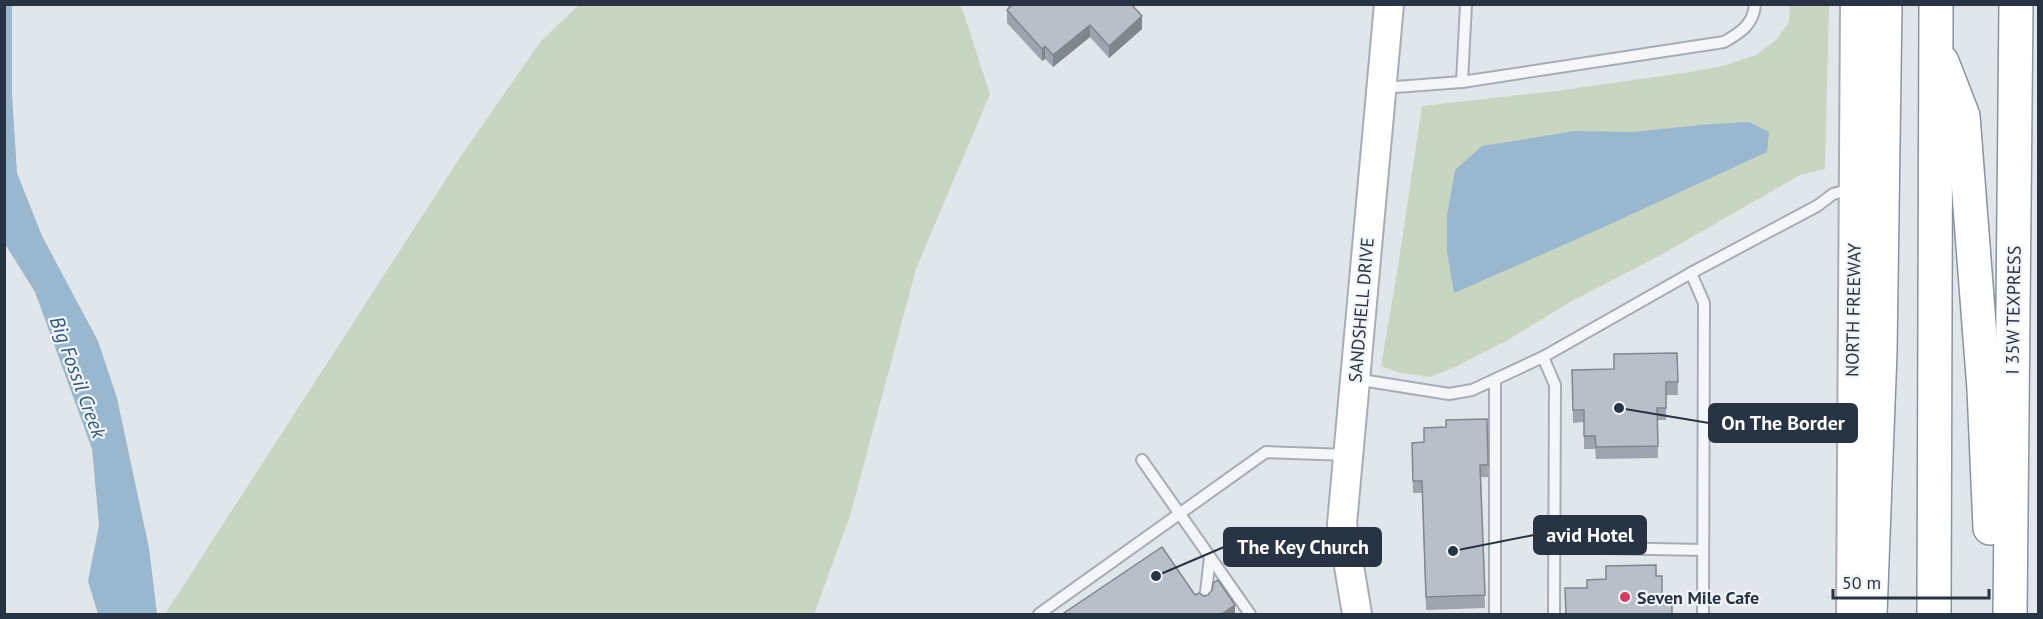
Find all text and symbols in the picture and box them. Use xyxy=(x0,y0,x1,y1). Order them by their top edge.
street label: SANDSHELL DRIVE xyxy=(1343,237,1379,383)
street label: NORTH FREEWAY xyxy=(1840,243,1866,377)
street label: I 35W TEXPRESS xyxy=(2000,245,2026,375)
water label: Big Fossil Creek xyxy=(44,313,112,442)
callout: On The Border xyxy=(1709,404,1857,442)
text: On The Border xyxy=(1721,410,1845,436)
callout: avid Hotel xyxy=(1534,516,1646,554)
text: avid Hotel xyxy=(1546,522,1634,548)
callout: The Key Church xyxy=(1224,528,1381,566)
text: The Key Church xyxy=(1237,534,1369,560)
scale bar xyxy=(1833,562,1989,600)
text: 50 m xyxy=(1842,571,1881,594)
place label: Seven Mile Cafe xyxy=(1637,586,1759,609)
marker: Seven Mile Cafe xyxy=(1618,590,1632,604)

